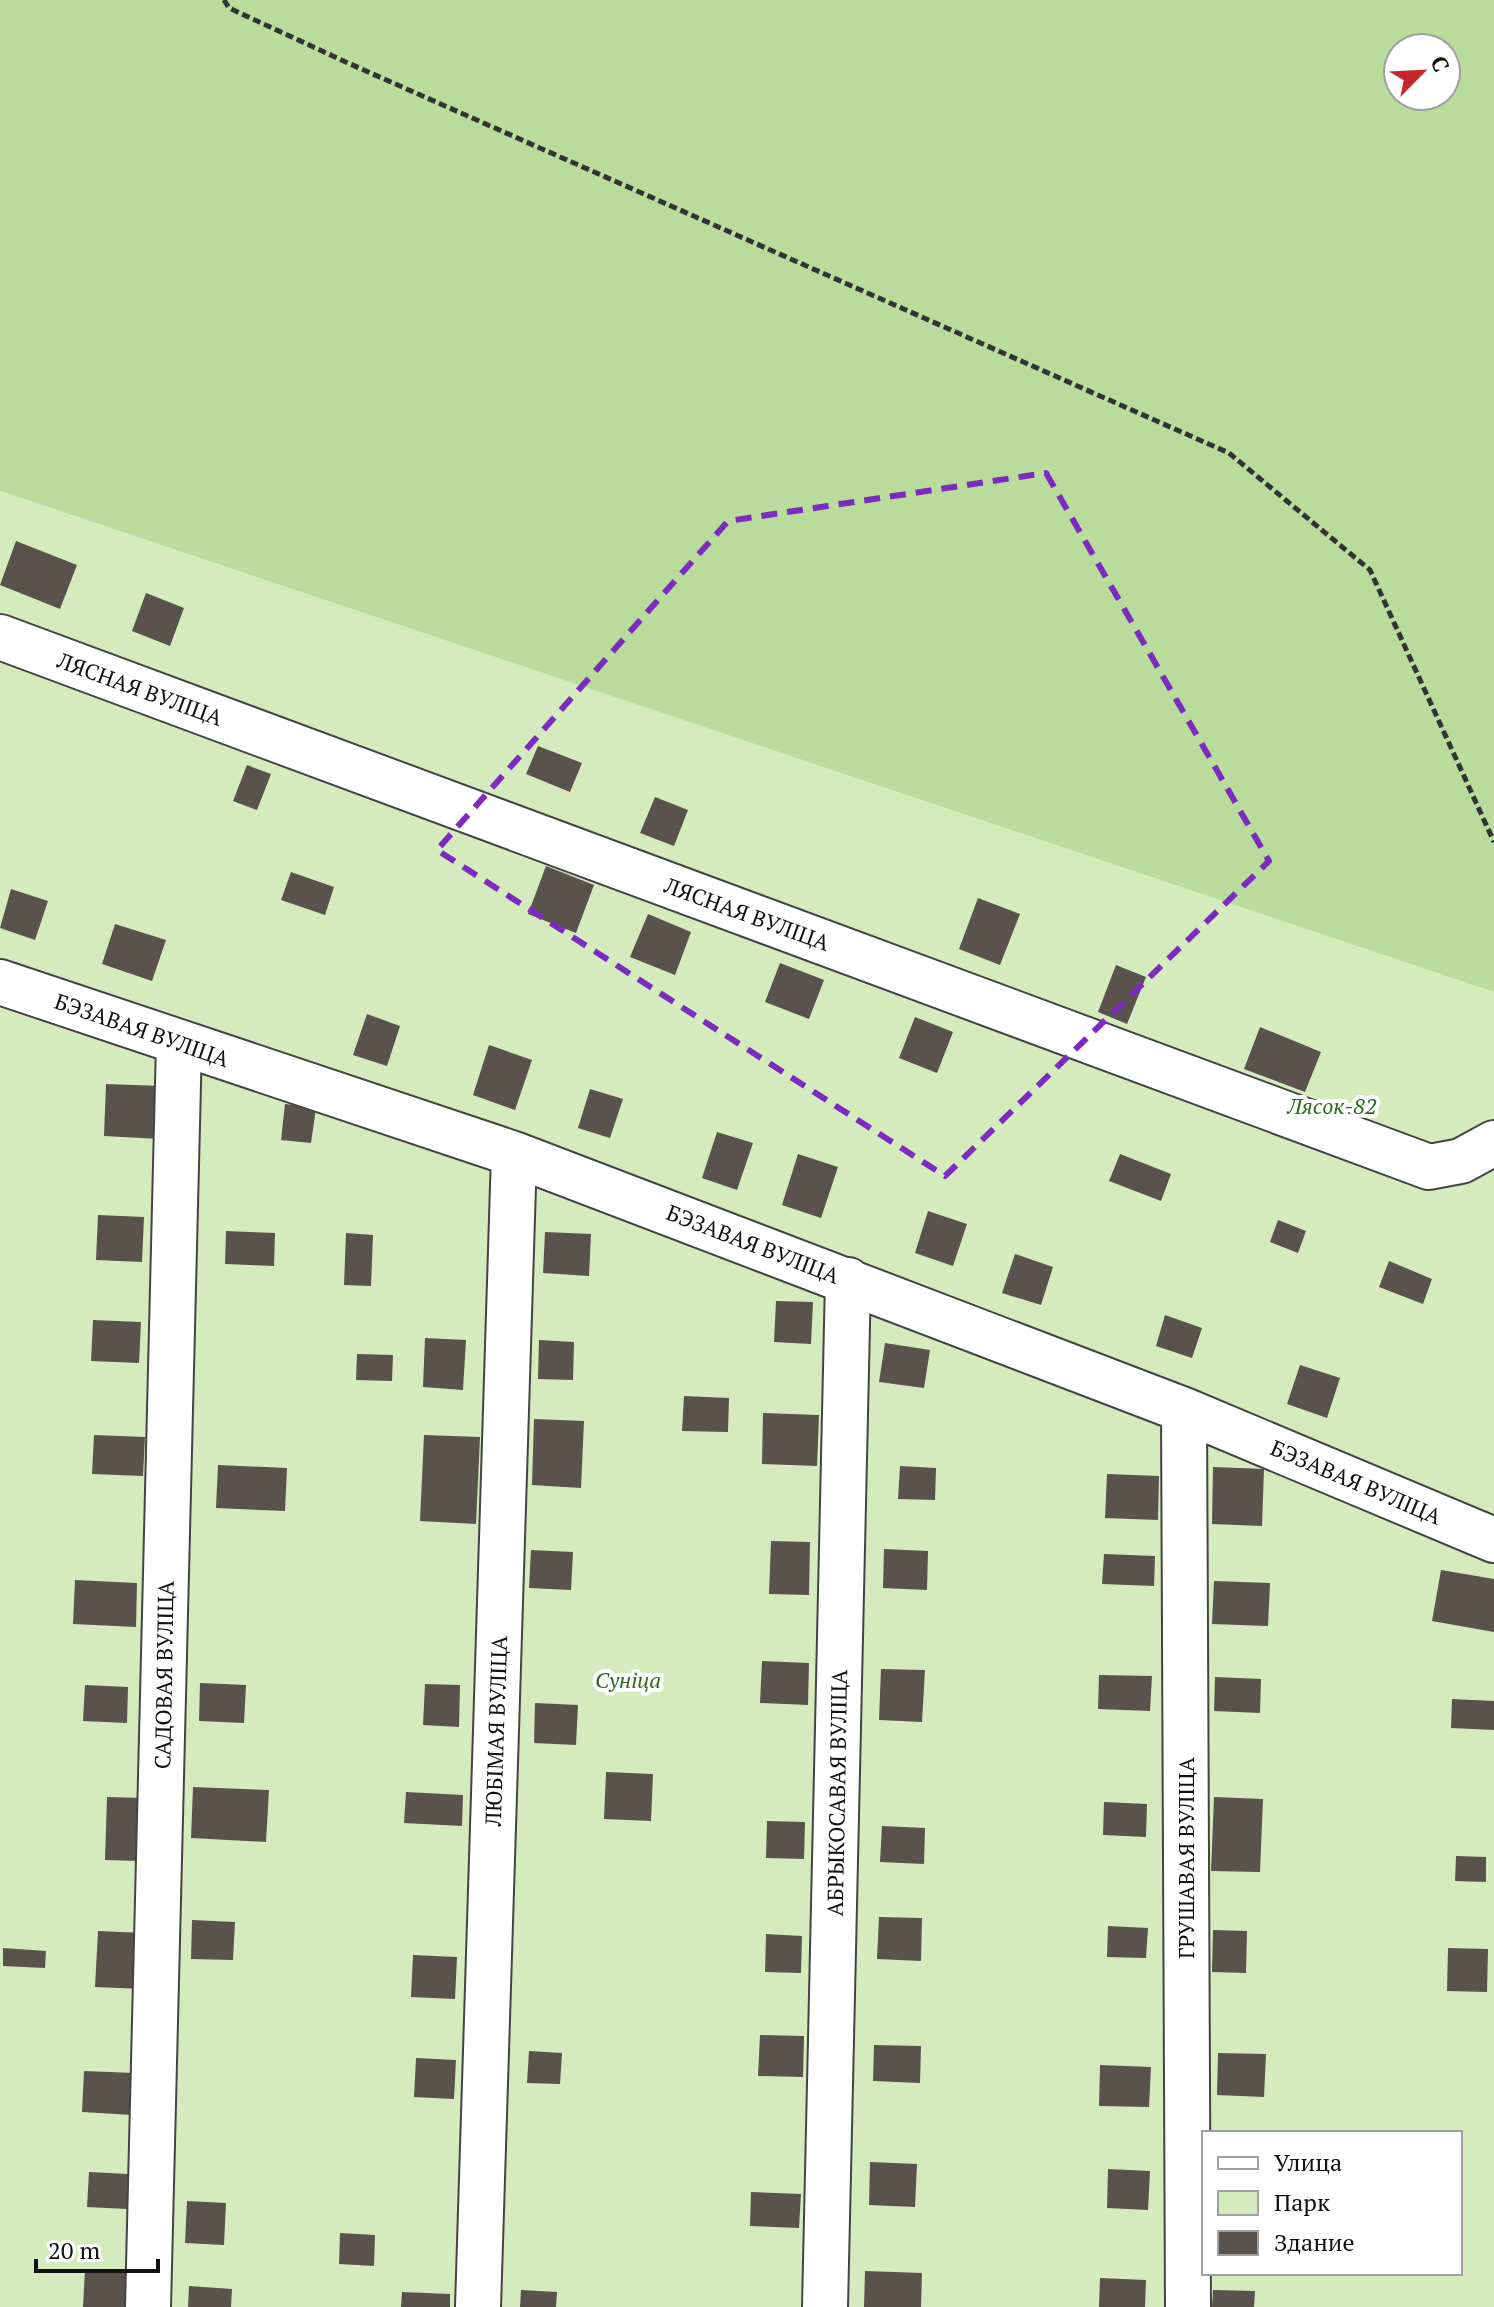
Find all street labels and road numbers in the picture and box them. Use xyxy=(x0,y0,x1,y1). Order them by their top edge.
street label: ЛЯСНАЯ ВУЛІЦА xyxy=(53,645,228,732)
street label: ЛЯСНАЯ ВУЛІЦА xyxy=(660,870,835,957)
street label: БЭЗАВАЯ ВУЛІЦА xyxy=(51,986,234,1073)
street label: БЭЗАВАЯ ВУЛІЦА xyxy=(663,1197,845,1290)
street label: БЭЗАВАЯ ВУЛІЦА xyxy=(1266,1432,1447,1531)
street label: САДОВАЯ ВУЛІЦА xyxy=(147,1580,180,1769)
street label: ЛЮБІМАЯ ВУЛІЦА xyxy=(478,1634,513,1828)
street label: АБРЫКОСАВАЯ ВУЛІЦА xyxy=(820,1668,853,1917)
street label: ГРУШАВАЯ ВУЛІЦА xyxy=(1171,1756,1200,1959)

